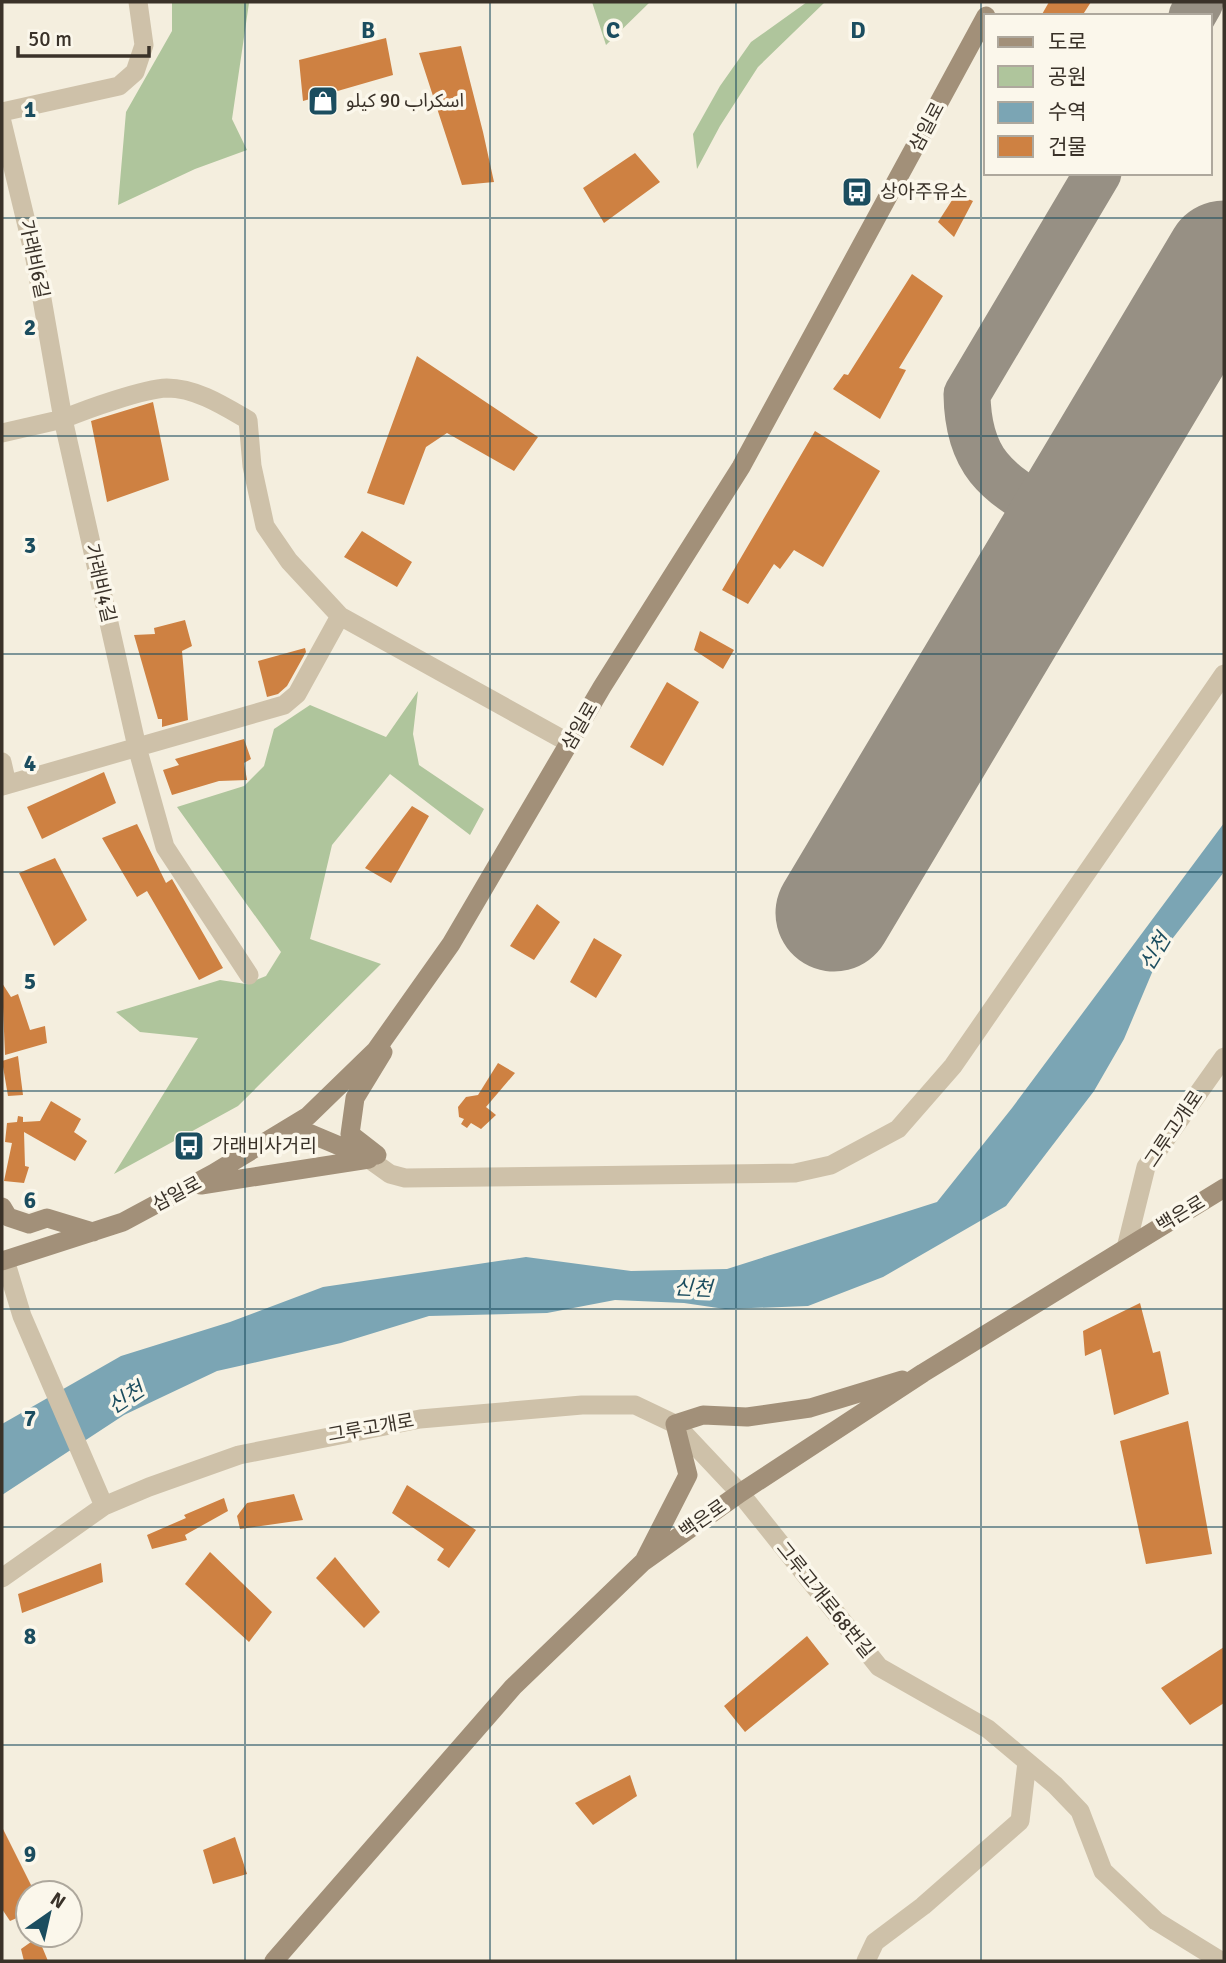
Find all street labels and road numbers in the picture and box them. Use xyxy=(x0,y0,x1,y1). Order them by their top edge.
street label: 삼일로 xyxy=(904,98,950,156)
street label: 가래비6길 xyxy=(14,217,54,301)
street label: 가래비4길 xyxy=(79,541,121,625)
street label: 삼일로 xyxy=(556,697,604,755)
street label: 그루고개로 xyxy=(1140,1086,1208,1172)
street label: 삼일로 xyxy=(148,1171,206,1217)
street label: 백은로 xyxy=(1152,1190,1210,1238)
street label: 그루고개로 xyxy=(326,1409,416,1447)
street label: 백은로 xyxy=(675,1494,731,1544)
street label: 그루고개로68번길 xyxy=(771,1537,879,1663)

